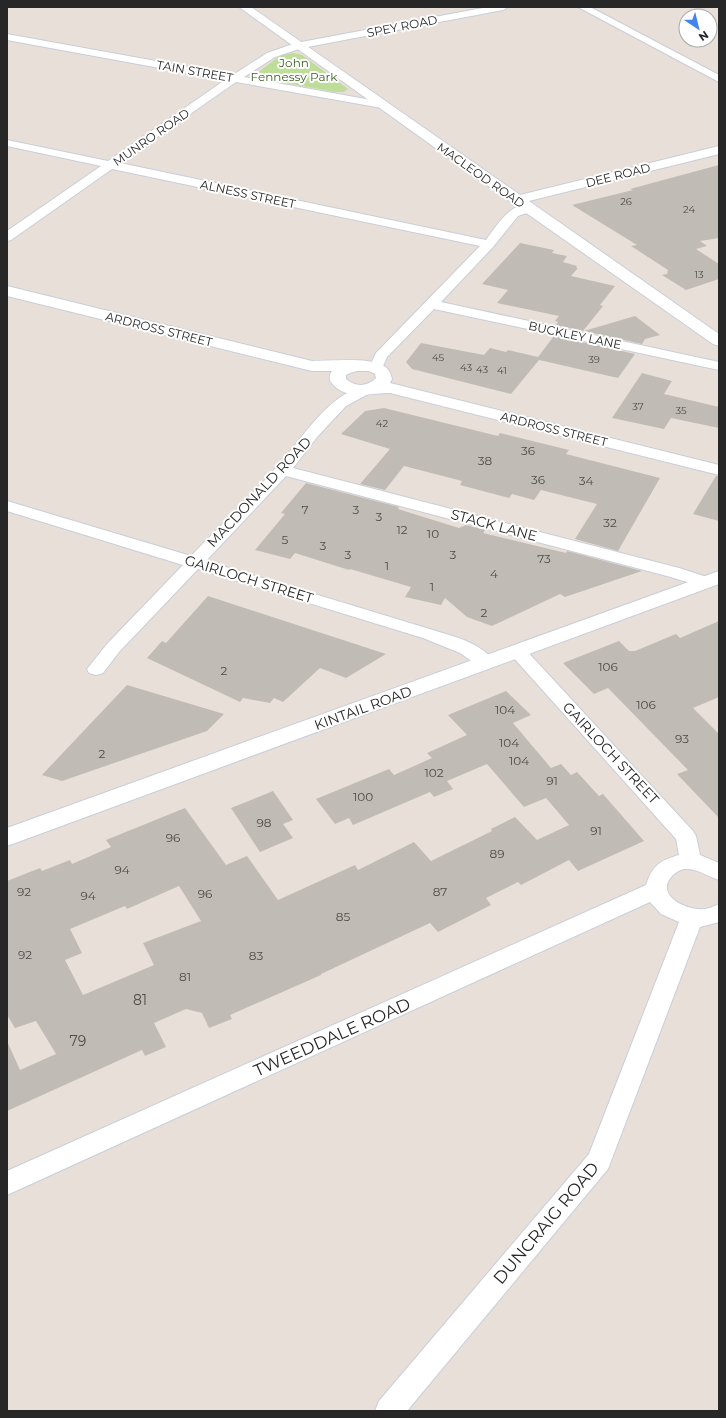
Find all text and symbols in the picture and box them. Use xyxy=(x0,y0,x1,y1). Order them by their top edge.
north arrow xyxy=(678,8,718,48)
street label: SPEY ROAD xyxy=(365,12,439,40)
text: N xyxy=(696,28,711,44)
park label: John Fennessy Park xyxy=(251,55,338,84)
street label: TAIN STREET xyxy=(156,57,235,85)
street label: MUNRO ROAD xyxy=(110,105,192,169)
street label: MACLEOD ROAD xyxy=(434,139,528,211)
street label: DEE ROAD xyxy=(584,160,652,190)
street label: ALNESS STREET xyxy=(199,177,297,211)
house number: 26 xyxy=(620,195,632,208)
house number: 24 xyxy=(683,203,695,216)
house number: 13 xyxy=(694,268,704,281)
street label: ARDROSS STREET xyxy=(104,308,214,350)
street label: BUCKLEY LANE xyxy=(527,318,623,352)
house number: 45 xyxy=(432,351,444,364)
house number: 39 xyxy=(588,353,600,366)
house number: 43 xyxy=(460,361,472,374)
house number: 43 xyxy=(476,363,488,376)
house number: 41 xyxy=(497,364,507,377)
house number: 37 xyxy=(632,400,644,413)
house number: 35 xyxy=(675,404,687,417)
street label: ARDROSS STREET xyxy=(499,408,609,450)
house number: 42 xyxy=(376,417,388,430)
street label: MACDONALD ROAD xyxy=(203,433,315,551)
house number: 36 xyxy=(521,443,535,458)
house number: 38 xyxy=(478,453,493,468)
house number: 36 xyxy=(531,472,545,487)
house number: 34 xyxy=(579,473,593,488)
house number: 7 xyxy=(301,502,309,517)
house number: 3 xyxy=(353,502,360,517)
street label: STACK LANE xyxy=(449,505,539,545)
house number: 3 xyxy=(376,509,383,524)
house number: 32 xyxy=(603,515,617,530)
house number: 12 xyxy=(396,522,408,537)
house number: 10 xyxy=(427,526,439,541)
house number: 5 xyxy=(282,532,289,547)
house number: 3 xyxy=(320,538,327,553)
house number: 3 xyxy=(345,547,352,562)
house number: 3 xyxy=(450,547,457,562)
street label: GAIRLOCH STREET xyxy=(183,551,315,607)
house number: 73 xyxy=(537,551,551,566)
house number: 1 xyxy=(385,558,389,573)
house number: 4 xyxy=(490,566,498,581)
house number: 1 xyxy=(430,579,434,594)
house number: 2 xyxy=(481,605,488,620)
house number: 106 xyxy=(598,659,618,674)
house number: 2 xyxy=(221,663,228,678)
street label: KINTAIL ROAD xyxy=(312,682,414,734)
house number: 106 xyxy=(636,697,656,712)
street label: GAIRLOCH STREET xyxy=(559,698,663,808)
house number: 104 xyxy=(495,702,515,717)
house number: 93 xyxy=(675,731,689,746)
house number: 104 xyxy=(499,735,519,750)
house number: 2 xyxy=(99,746,106,761)
house number: 104 xyxy=(509,753,529,768)
house number: 102 xyxy=(424,765,444,780)
house number: 91 xyxy=(546,773,558,788)
house number: 100 xyxy=(353,789,373,804)
house number: 98 xyxy=(257,815,272,830)
house number: 91 xyxy=(590,823,602,838)
house number: 96 xyxy=(166,830,180,845)
house number: 89 xyxy=(490,846,504,861)
house number: 94 xyxy=(114,862,130,877)
house number: 92 xyxy=(17,884,31,899)
house number: 87 xyxy=(433,884,447,899)
house number: 96 xyxy=(198,886,212,901)
house number: 94 xyxy=(80,888,96,903)
house number: 85 xyxy=(336,909,350,924)
house number: 92 xyxy=(18,947,32,962)
house number: 83 xyxy=(249,948,263,963)
house number: 81 xyxy=(179,969,191,984)
house number: 81 xyxy=(133,991,147,1009)
street label: TWEEDDALE ROAD xyxy=(250,993,414,1081)
house number: 79 xyxy=(70,1032,86,1050)
street label: DUNCRAIG ROAD xyxy=(489,1158,603,1288)

